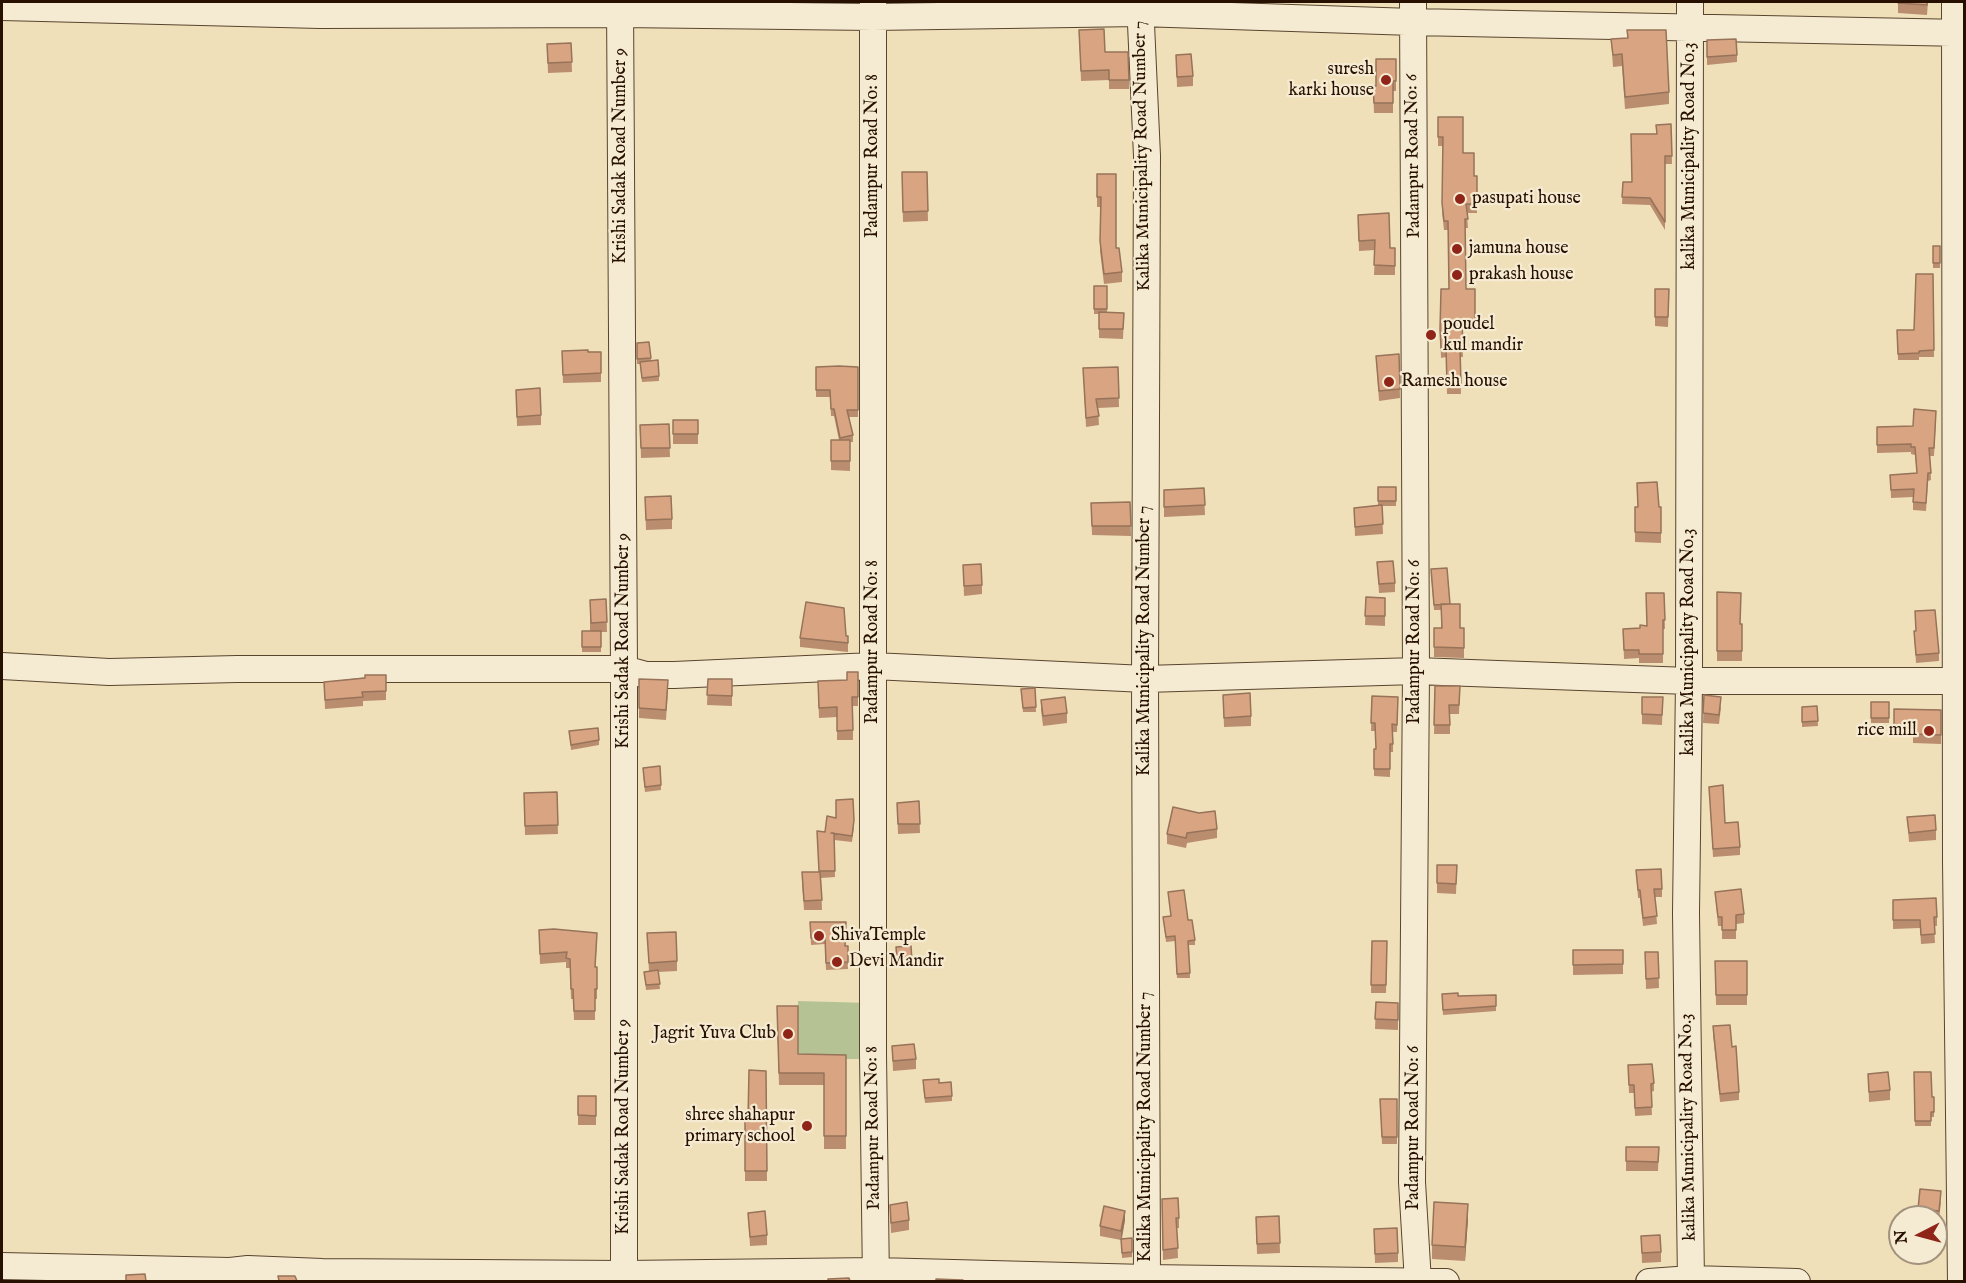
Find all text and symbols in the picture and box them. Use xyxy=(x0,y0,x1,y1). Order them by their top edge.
street label: Kalika Municipality Road Number 7 xyxy=(1130,20,1156,292)
street label: kalika Municipality Road No.3 xyxy=(1679,42,1701,270)
street label: Krishi Sadak Road Number 9 xyxy=(610,48,632,264)
place label: suresh karki house xyxy=(1289,59,1374,101)
marker: suresh karki house xyxy=(1379,73,1393,87)
street label: Padampur Road No: 8 xyxy=(862,74,884,238)
street label: Padampur Road No: 6 xyxy=(1402,74,1426,238)
place label: pasupati house xyxy=(1472,188,1581,210)
marker: pasupati house xyxy=(1453,192,1467,206)
place label: jamuna house xyxy=(1469,238,1569,260)
marker: jamuna house xyxy=(1450,242,1464,256)
place label: prakash house xyxy=(1469,264,1573,286)
marker: prakash house xyxy=(1450,268,1464,282)
place label: poudel kul mandir xyxy=(1443,314,1523,356)
marker: poudel kul mandir xyxy=(1424,328,1438,342)
place label: Ramesh house xyxy=(1401,371,1507,393)
marker: Ramesh house xyxy=(1382,375,1396,389)
street label: Kalika Municipality Road Number 7 xyxy=(1134,506,1156,776)
street label: kalika Municipality Road No.3 xyxy=(1678,528,1700,756)
street label: Krishi Sadak Road Number 9 xyxy=(613,533,635,749)
street label: Padampur Road No: 8 xyxy=(862,560,884,724)
street label: Padampur Road No: 6 xyxy=(1404,560,1426,724)
place label: rice mill xyxy=(1857,720,1917,742)
marker: rice mill xyxy=(1922,724,1936,738)
place label: ShivaTemple xyxy=(831,925,926,947)
marker: ShivaTemple xyxy=(812,929,826,943)
place label: Devi Mandir xyxy=(849,951,944,973)
marker: Devi Mandir xyxy=(830,955,844,969)
street label: Kalika Municipality Road Number 7 xyxy=(1135,992,1157,1262)
street label: kalika Municipality Road No.3 xyxy=(1676,1013,1702,1241)
street label: Krishi Sadak Road Number 9 xyxy=(613,1019,635,1235)
place label: Jagrit Yuva Club xyxy=(653,1023,776,1045)
marker: Jagrit Yuva Club xyxy=(781,1027,795,1041)
street label: Padampur Road No: 8 xyxy=(862,1046,886,1210)
street label: Padampur Road No: 6 xyxy=(1403,1046,1425,1210)
place label: shree shahapur primary school xyxy=(685,1105,795,1148)
marker: shree shahapur primary school xyxy=(800,1119,814,1133)
north arrow xyxy=(1888,1205,1948,1265)
text: N xyxy=(1891,1229,1913,1245)

